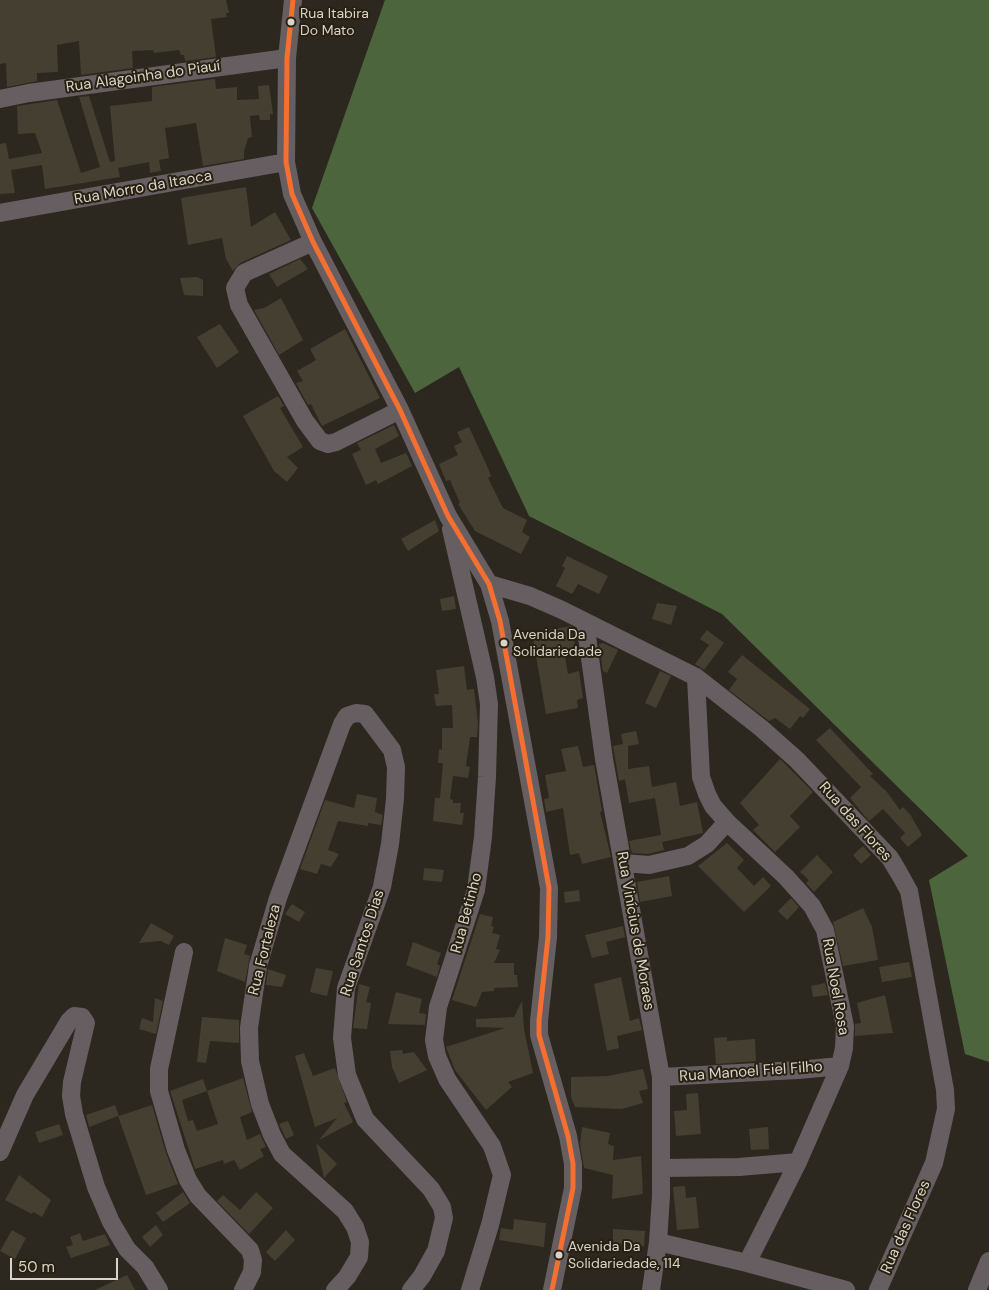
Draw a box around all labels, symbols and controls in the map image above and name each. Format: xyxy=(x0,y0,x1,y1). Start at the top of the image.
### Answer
place label: Rua Itabira Do Mato xyxy=(300,6,369,38)
marker: Rua Itabira Do Mato xyxy=(286,17,296,27)
street label: Rua Alagoinha do Piauí xyxy=(65,57,221,97)
street label: Rua Morro da Itaoca xyxy=(73,167,213,209)
place label: Avenida Da Solidariedade xyxy=(513,627,602,660)
marker: Avenida Da Solidariedade xyxy=(499,638,509,648)
street label: Rua das Flores xyxy=(815,779,895,865)
street label: Rua Vinícius de Moraes xyxy=(612,850,658,1012)
street label: Rua Betinho xyxy=(448,871,486,955)
street label: Rua Santos Dias xyxy=(337,888,389,998)
street label: Rua Fortaleza xyxy=(245,903,285,997)
street label: Rua Noel Rosa xyxy=(818,937,852,1037)
street label: Rua Manoel Fiel Filho xyxy=(679,1058,823,1086)
street label: Rua das Flores xyxy=(877,1178,935,1276)
place label: Avenida Da Solidariedade, 114 xyxy=(568,1239,680,1272)
scale bar xyxy=(12,1248,120,1280)
marker: Avenida Da Solidariedade, 114 xyxy=(554,1250,564,1260)
text: 50 m xyxy=(18,1257,55,1277)

